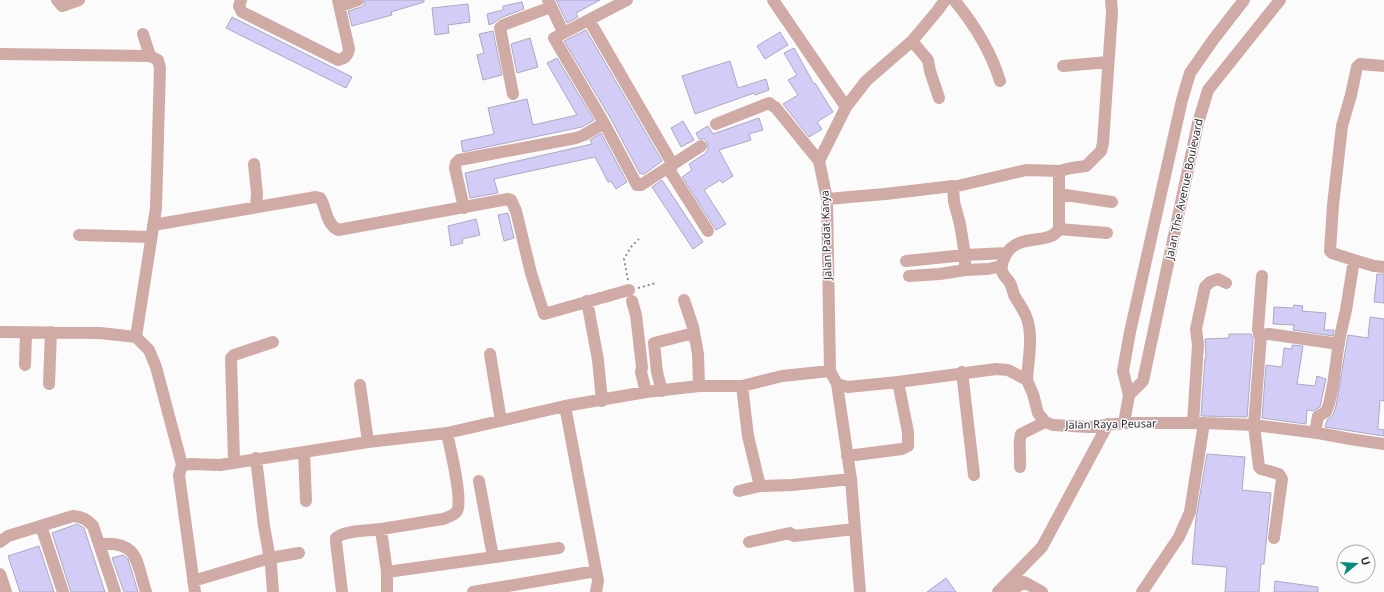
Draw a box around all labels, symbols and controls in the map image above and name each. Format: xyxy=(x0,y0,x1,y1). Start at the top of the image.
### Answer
street label: Jalan The Avenue Boulevard xyxy=(1161,117,1206,262)
street label: Jalan Padat Karya xyxy=(816,190,835,281)
street label: Jalan Raya Peusar xyxy=(1064,415,1157,432)
north arrow xyxy=(1336,544,1376,584)
text: U xyxy=(1358,554,1374,567)

